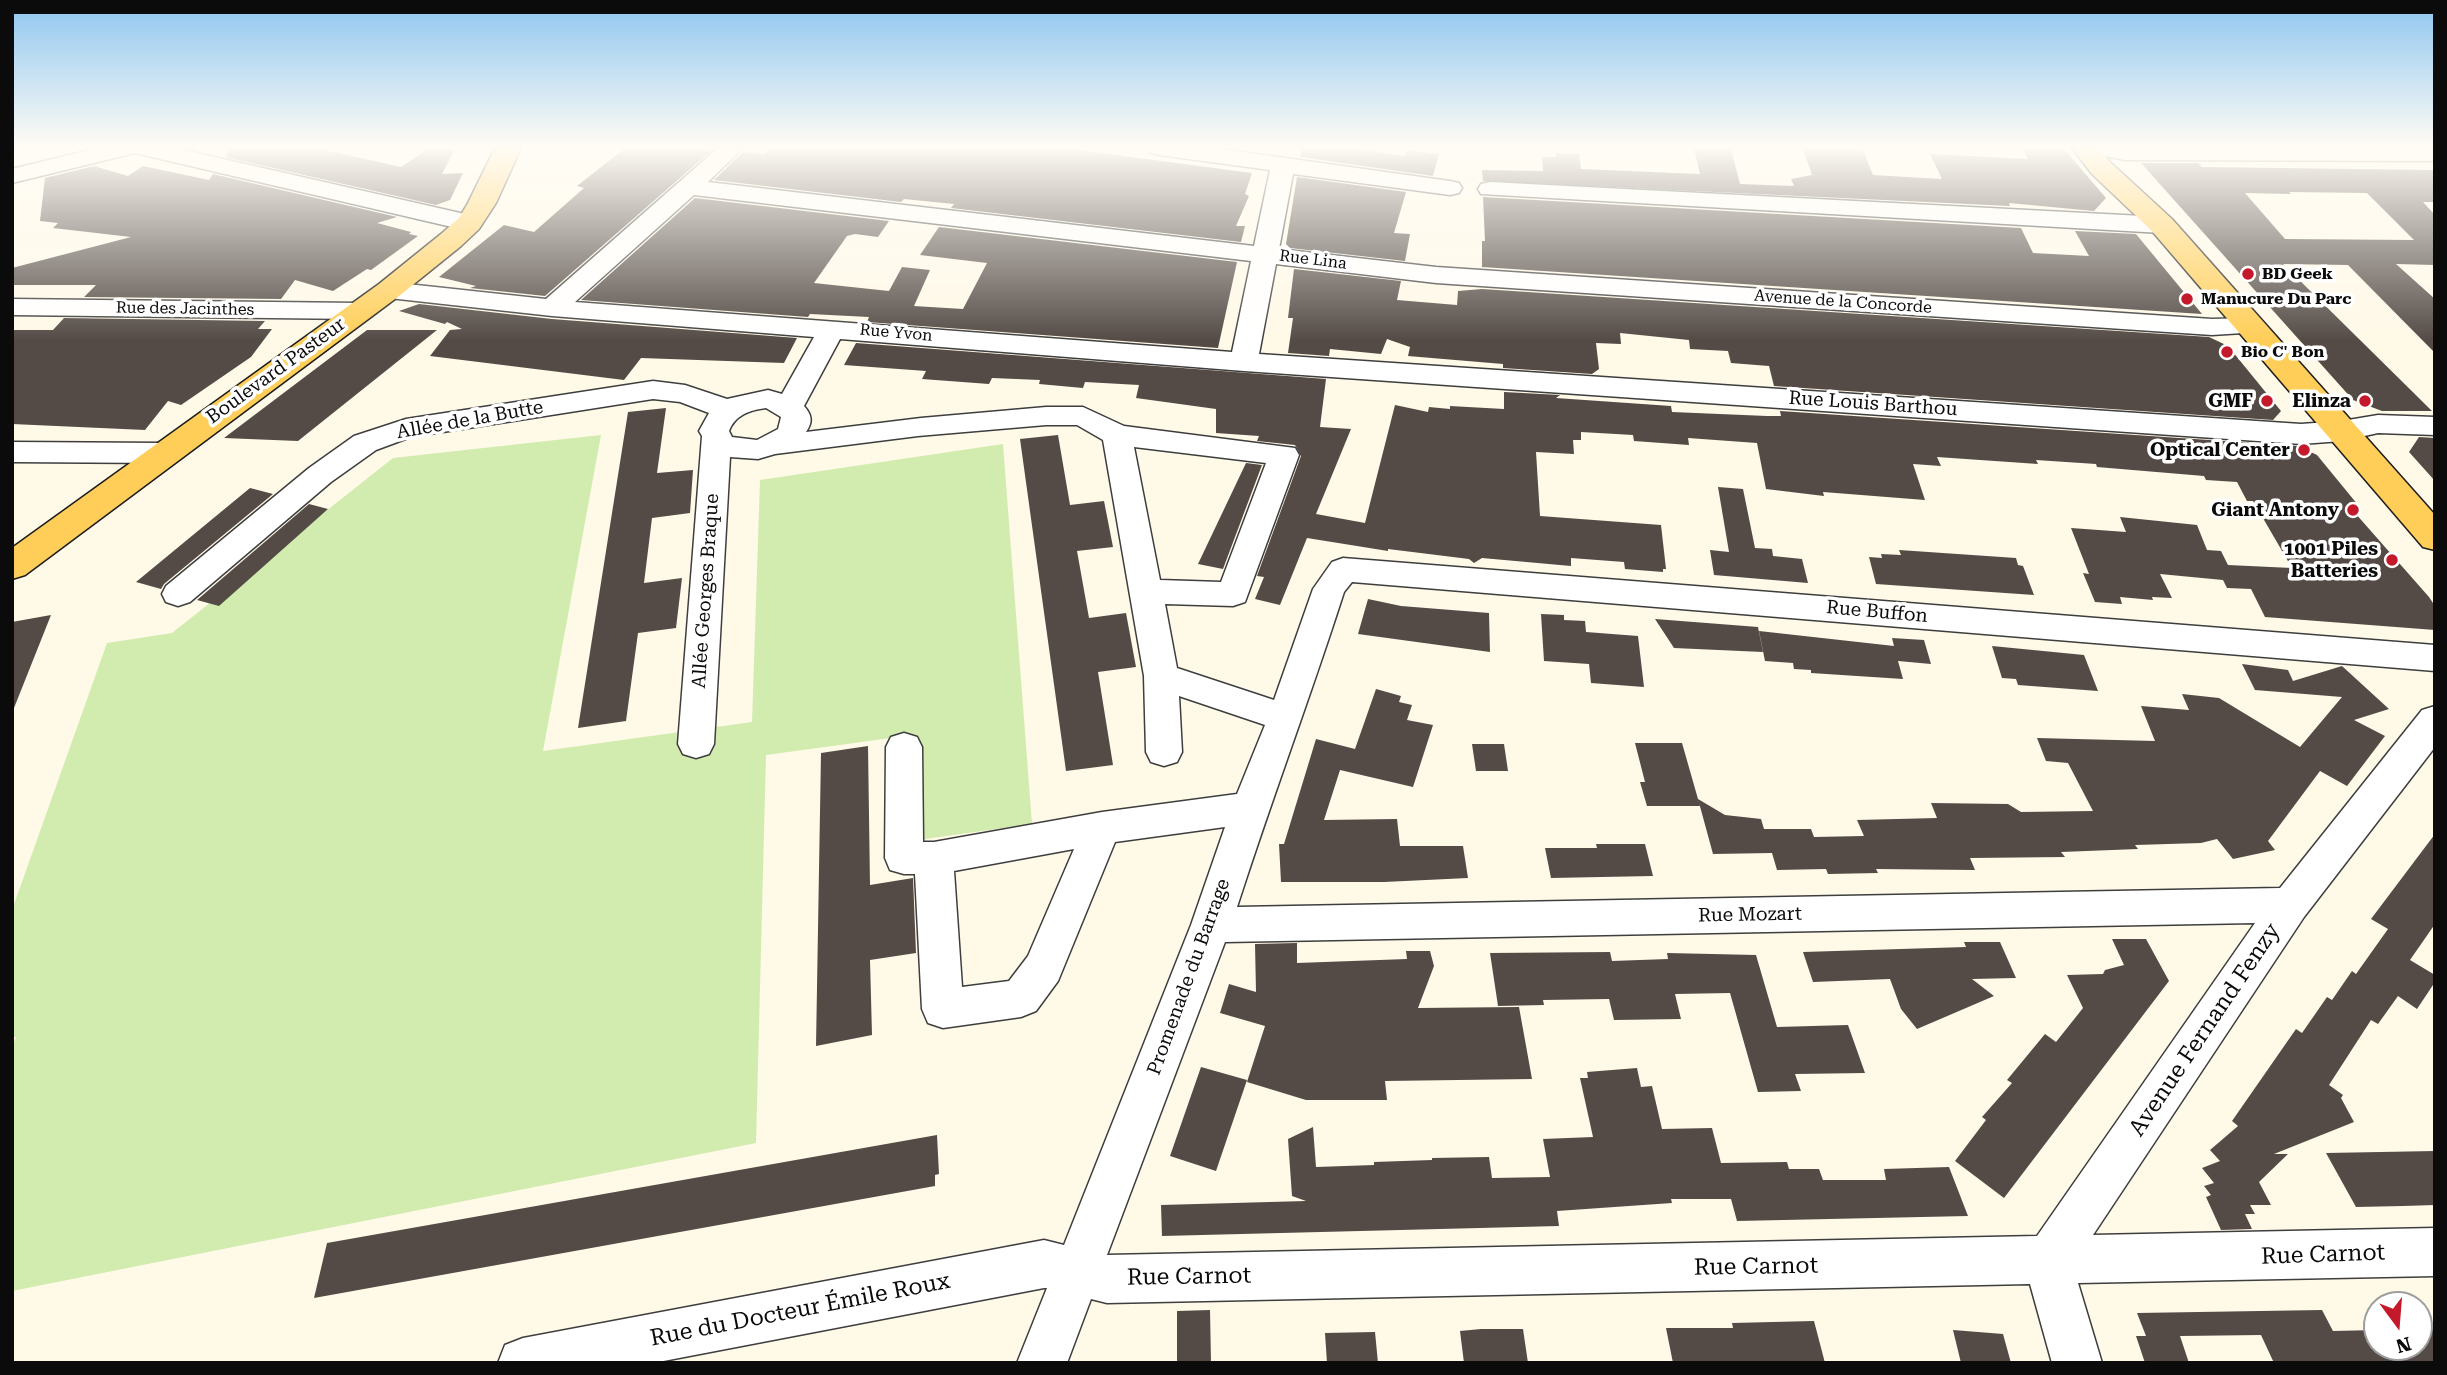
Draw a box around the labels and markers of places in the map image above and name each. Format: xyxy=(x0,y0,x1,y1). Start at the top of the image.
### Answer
place label: BD Geek xyxy=(2262,264,2333,284)
marker: BD Geek xyxy=(2240,266,2256,282)
place label: Manucure Du Parc xyxy=(2201,289,2351,309)
marker: Manucure Du Parc xyxy=(2179,291,2195,307)
place label: Bio C' Bon xyxy=(2241,342,2324,362)
marker: Bio C' Bon xyxy=(2219,344,2235,360)
place label: GMF xyxy=(2208,390,2253,412)
place label: Elinza xyxy=(2292,390,2351,412)
marker: GMF xyxy=(2259,393,2275,409)
marker: Elinza xyxy=(2357,393,2373,409)
place label: Optical Center xyxy=(2150,439,2290,461)
marker: Optical Center xyxy=(2296,442,2312,458)
place label: Giant Antony xyxy=(2211,499,2339,521)
marker: Giant Antony xyxy=(2345,502,2361,518)
place label: 1001 Piles Batteries xyxy=(2284,538,2378,582)
marker: 1001 Piles Batteries xyxy=(2384,552,2400,568)

